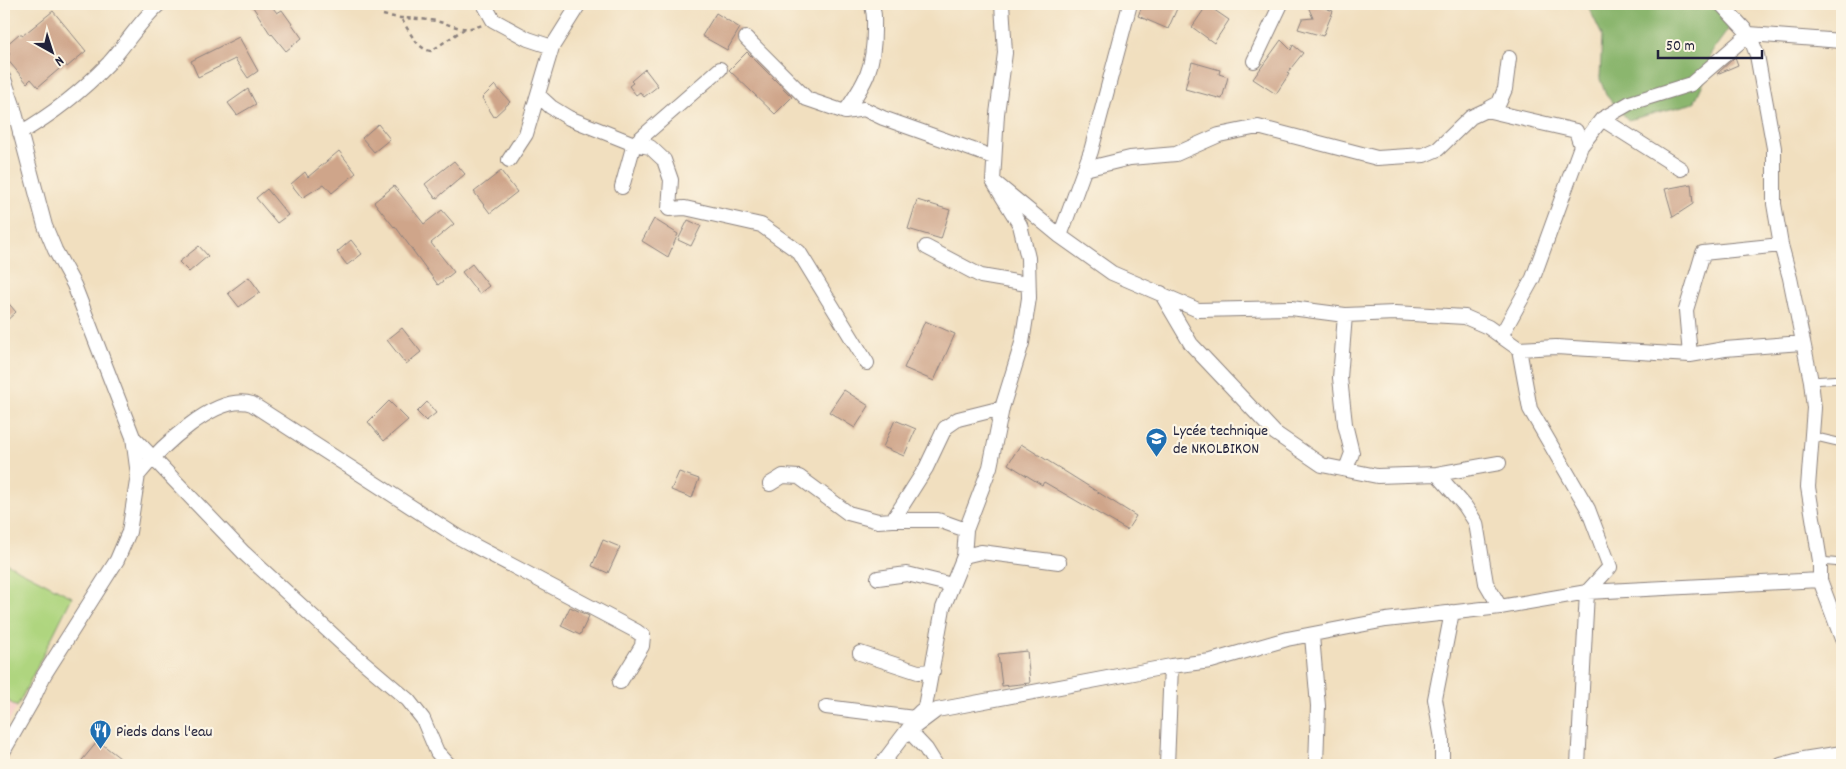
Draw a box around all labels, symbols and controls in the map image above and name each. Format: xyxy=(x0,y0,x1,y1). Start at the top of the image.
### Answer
north arrow xyxy=(28,28,78,78)
scale bar xyxy=(1658,28,1762,60)
text: 50 m xyxy=(1666,36,1695,58)
text: N xyxy=(50,51,68,71)
place label: Lycée technique de NKOLBIKON xyxy=(1173,420,1268,461)
school or university icon: Lycée technique de NKOLBIKON xyxy=(1145,426,1169,457)
restaurant icon: Pieds dans l'eau xyxy=(88,718,112,749)
place label: Pieds dans l'eau xyxy=(116,721,212,744)

